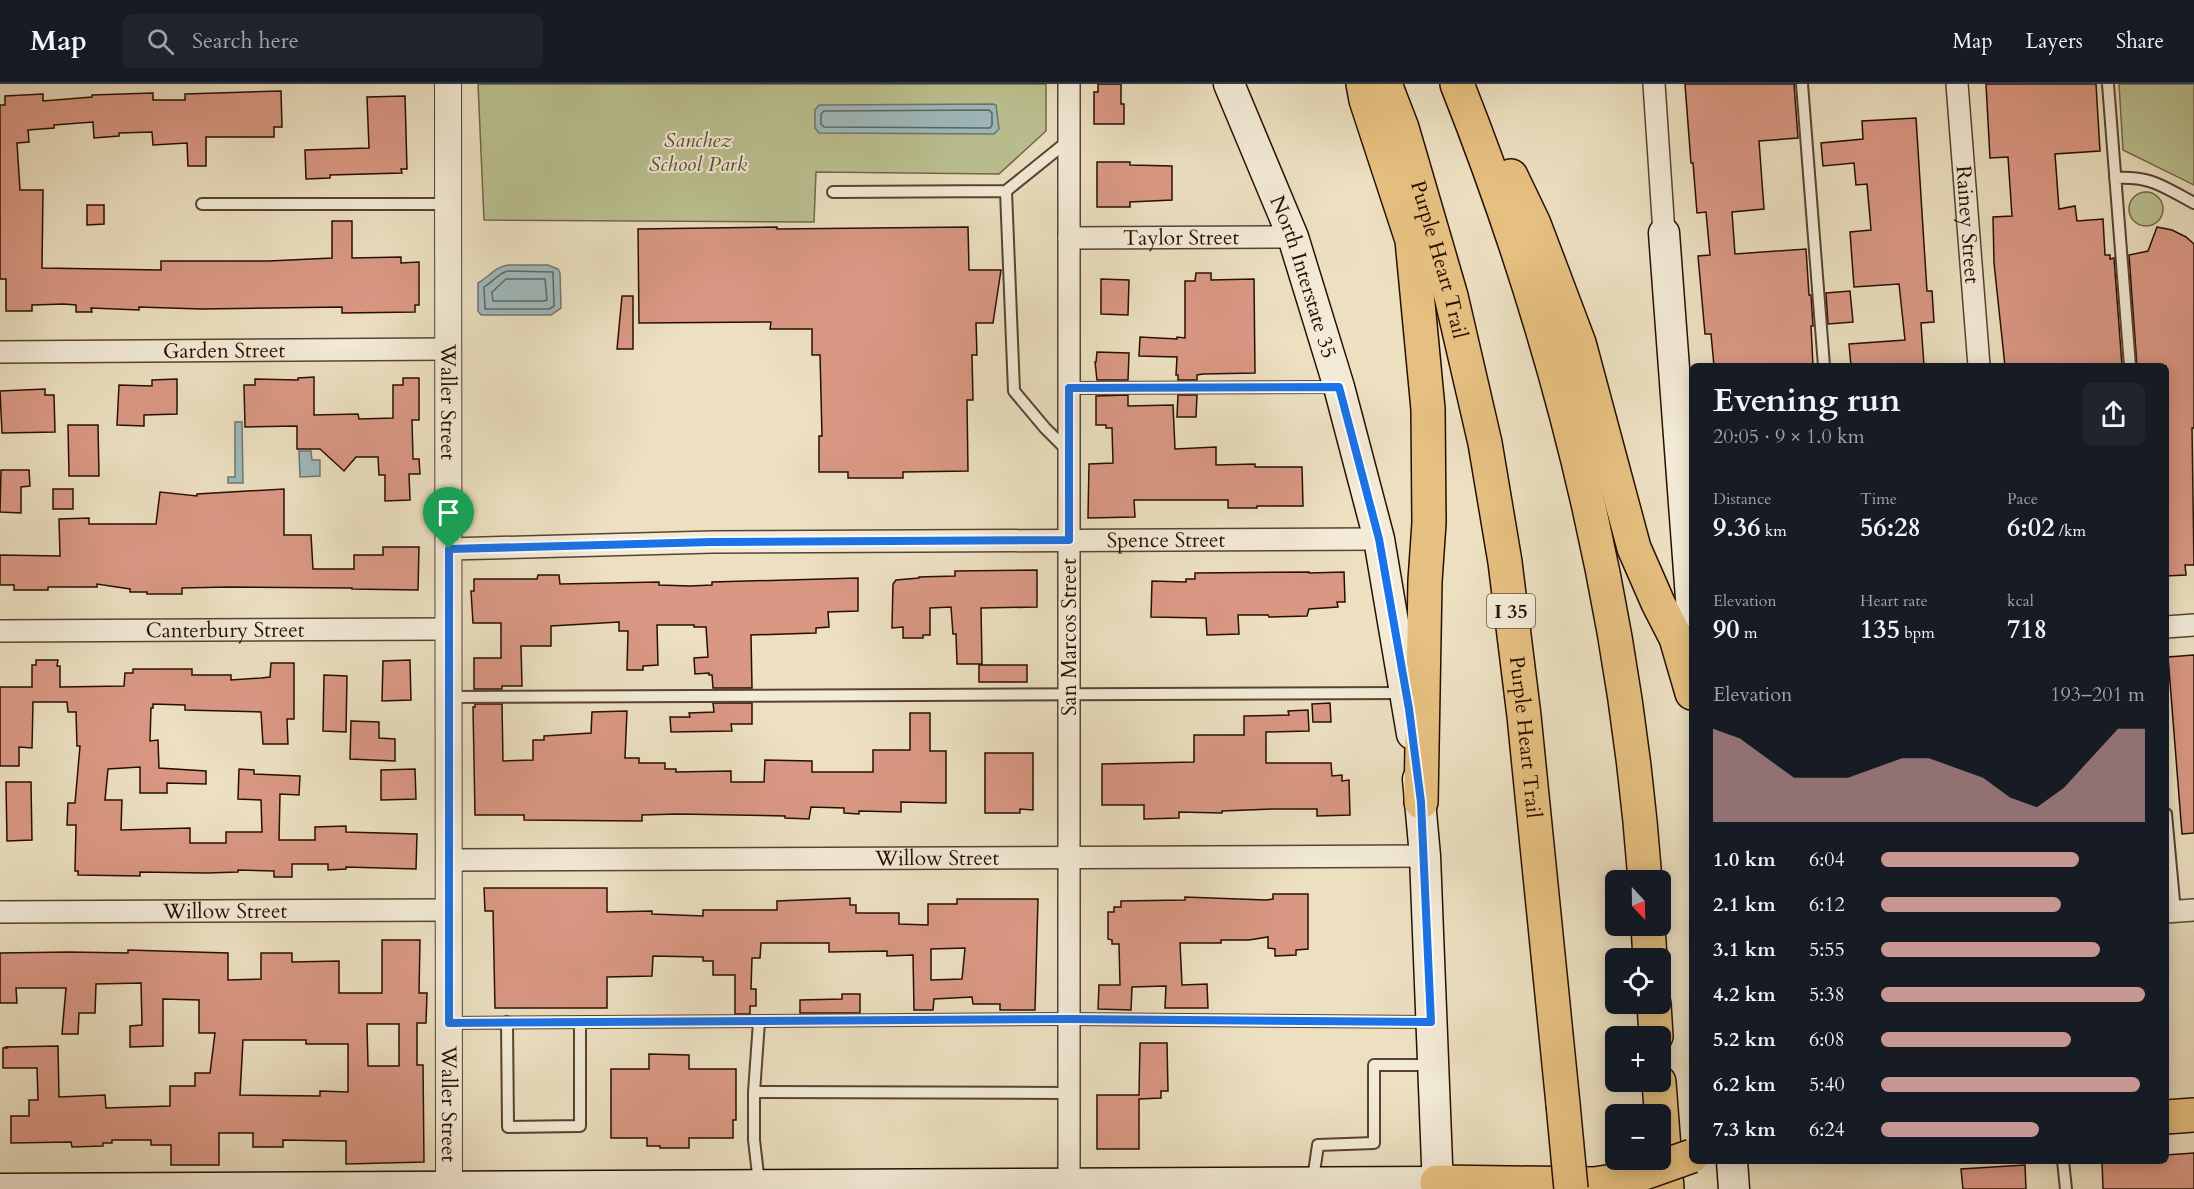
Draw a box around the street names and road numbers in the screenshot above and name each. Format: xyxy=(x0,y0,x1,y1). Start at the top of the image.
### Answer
street label: Rainey Street xyxy=(1948,164,1987,285)
street label: Purple Heart Trail xyxy=(1403,177,1474,342)
street label: North Interstate 35 xyxy=(1262,191,1343,362)
street label: Taylor Street xyxy=(1123,223,1240,253)
street label: Garden Street xyxy=(163,336,286,366)
street label: Waller Street xyxy=(433,343,462,461)
street label: Spence Street xyxy=(1107,526,1226,555)
street label: San Marcos Street xyxy=(1055,558,1084,716)
road number: I 35 xyxy=(1487,594,1535,628)
street label: Canterbury Street xyxy=(146,616,305,645)
street label: Purple Heart Trail xyxy=(1502,654,1548,820)
street label: Willow Street xyxy=(874,844,1000,873)
street label: Willow Street xyxy=(162,897,288,926)
street label: Waller Street xyxy=(434,1045,463,1163)

